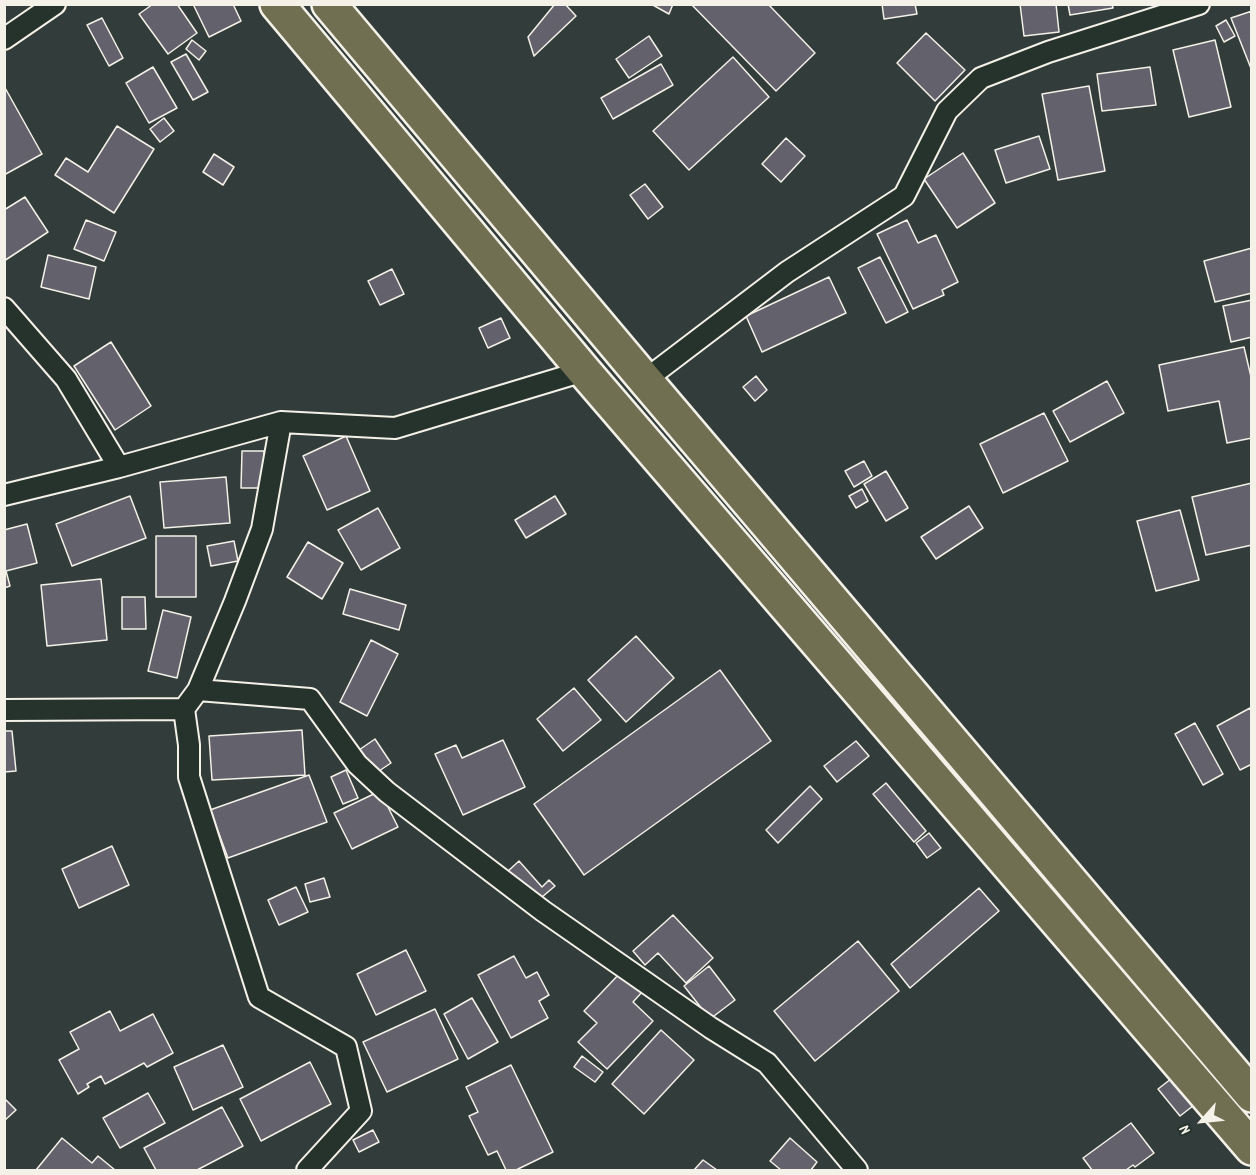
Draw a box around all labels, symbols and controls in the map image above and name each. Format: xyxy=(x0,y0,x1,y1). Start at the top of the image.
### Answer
north arrow xyxy=(1172,1091,1232,1151)
text: N xyxy=(1173,1121,1198,1138)

